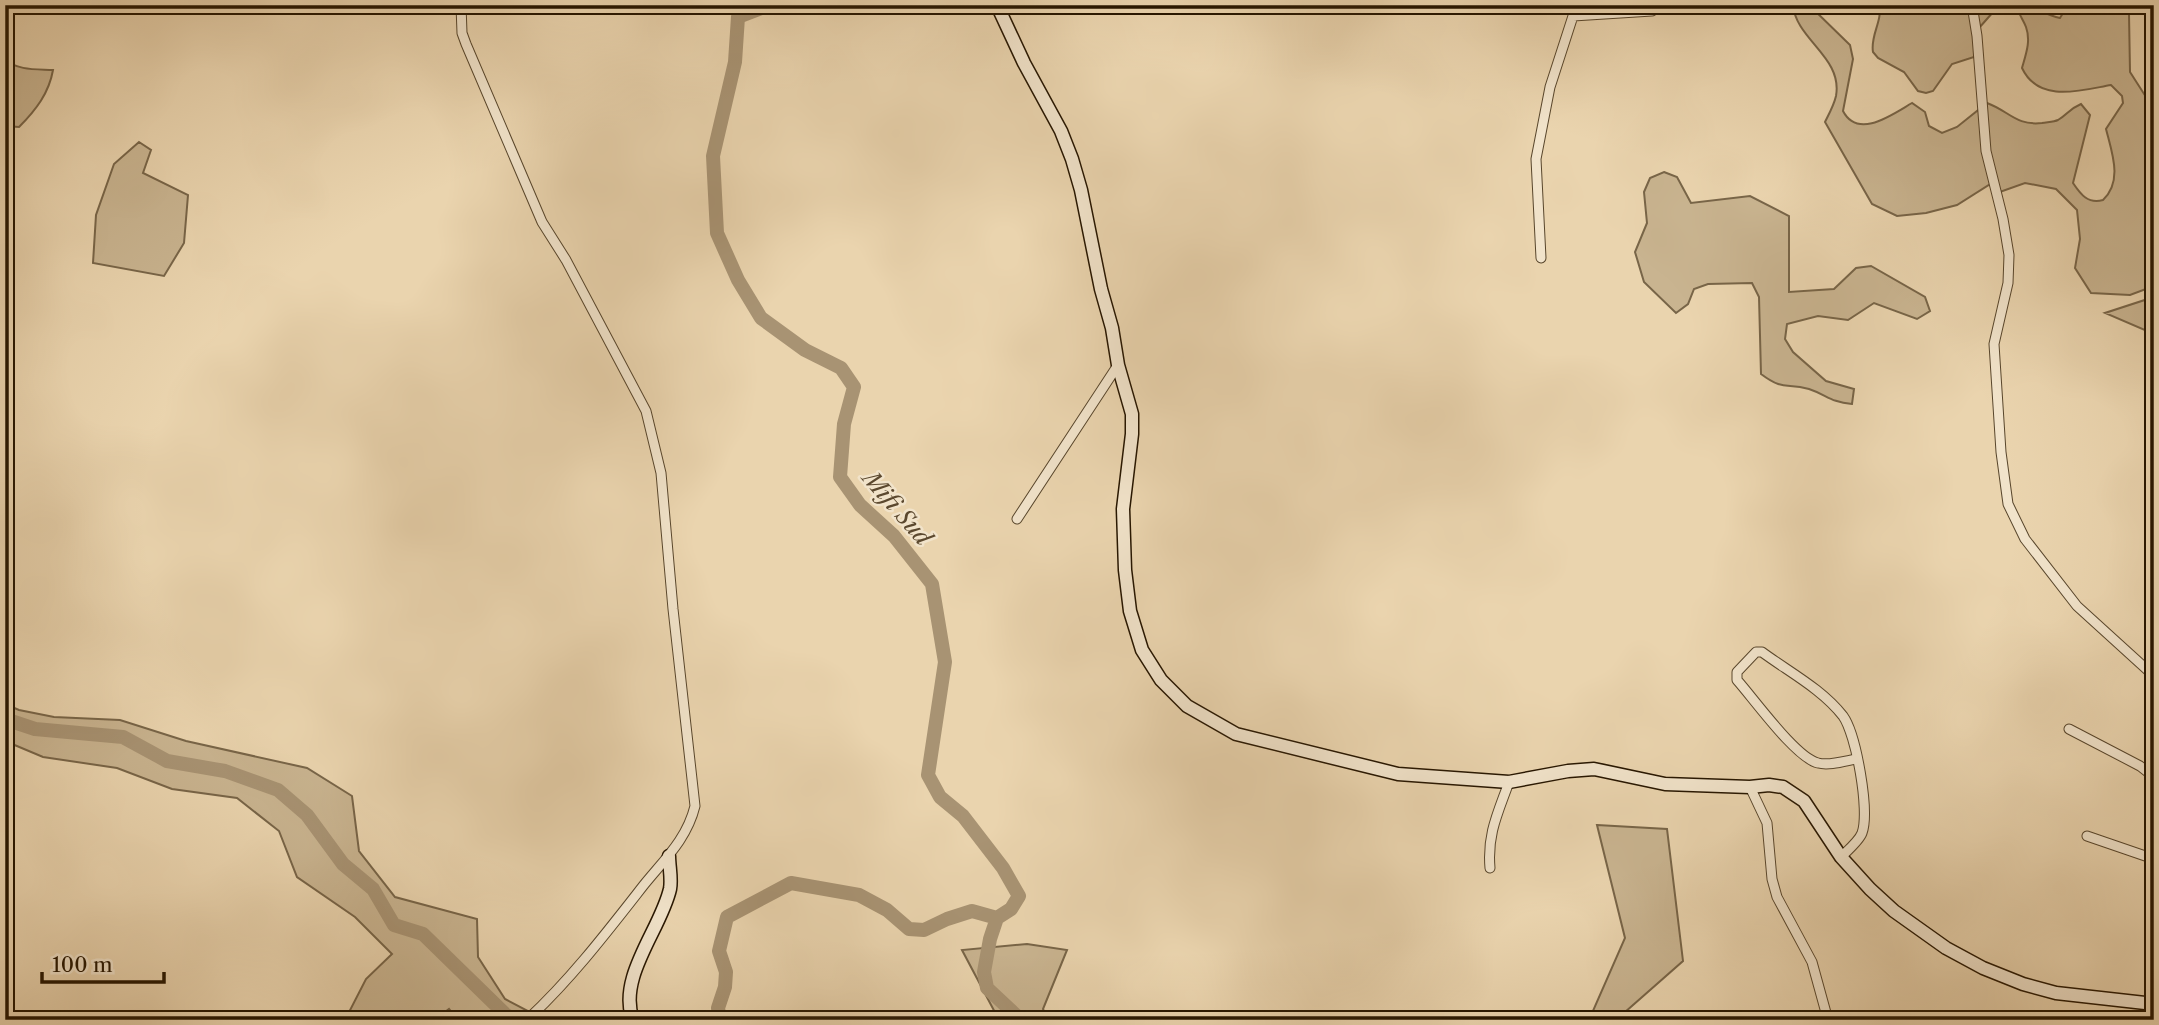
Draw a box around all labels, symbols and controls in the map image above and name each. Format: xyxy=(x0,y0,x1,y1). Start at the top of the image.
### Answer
water label: Mifi Sud xyxy=(855,463,939,553)
scale bar xyxy=(42,941,164,985)
text: 100 m xyxy=(52,952,113,977)

